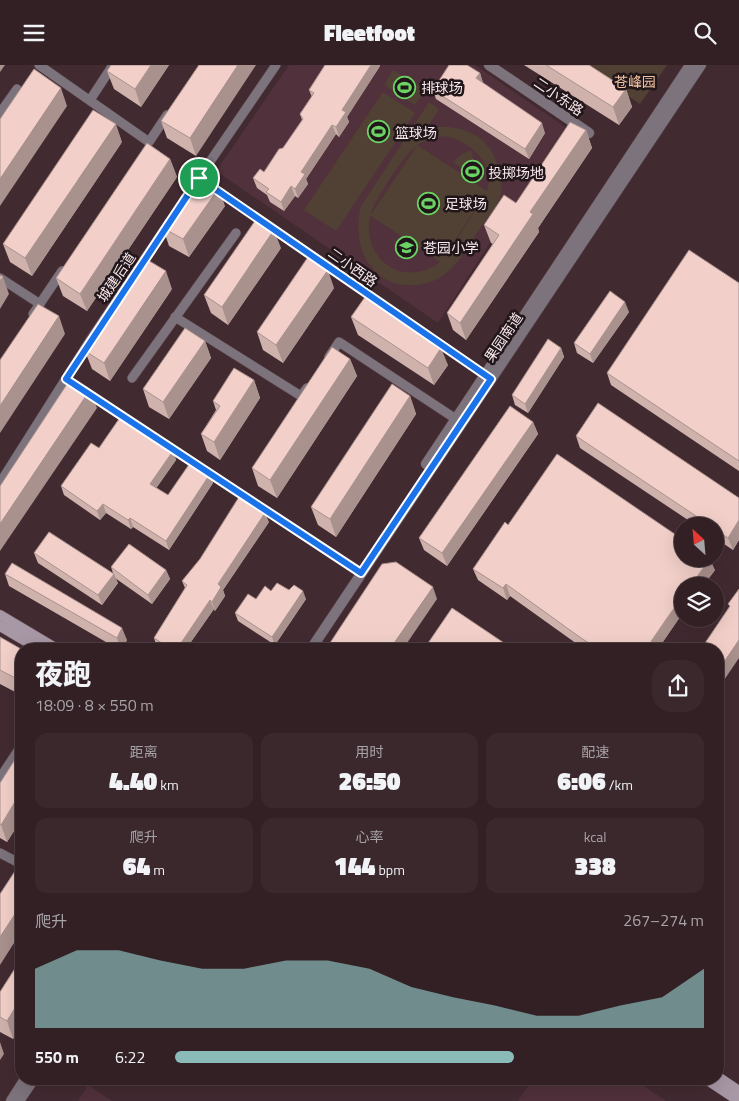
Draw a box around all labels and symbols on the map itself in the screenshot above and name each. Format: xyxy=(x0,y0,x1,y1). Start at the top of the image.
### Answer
park label: 苍峰园 xyxy=(614,71,656,92)
street label: 二小东路 xyxy=(530,72,588,120)
sports icon: 排球场 xyxy=(393,75,417,99)
place label: 排球场 xyxy=(421,77,463,98)
sports icon: 篮球场 xyxy=(367,120,391,144)
place label: 篮球场 xyxy=(395,122,437,143)
pin xyxy=(178,157,220,199)
sports icon: 投掷场地 xyxy=(460,160,484,184)
place label: 投掷场地 xyxy=(488,162,544,183)
sports icon: 足球场 xyxy=(417,191,441,215)
place label: 足球场 xyxy=(445,193,487,214)
school or university icon: 苍园小学 xyxy=(395,235,419,259)
place label: 苍园小学 xyxy=(423,237,479,258)
street label: 二小西路 xyxy=(324,242,382,292)
street label: 城建后道 xyxy=(92,248,140,306)
street label: 果园南道 xyxy=(479,308,527,366)
north arrow xyxy=(674,517,724,567)

